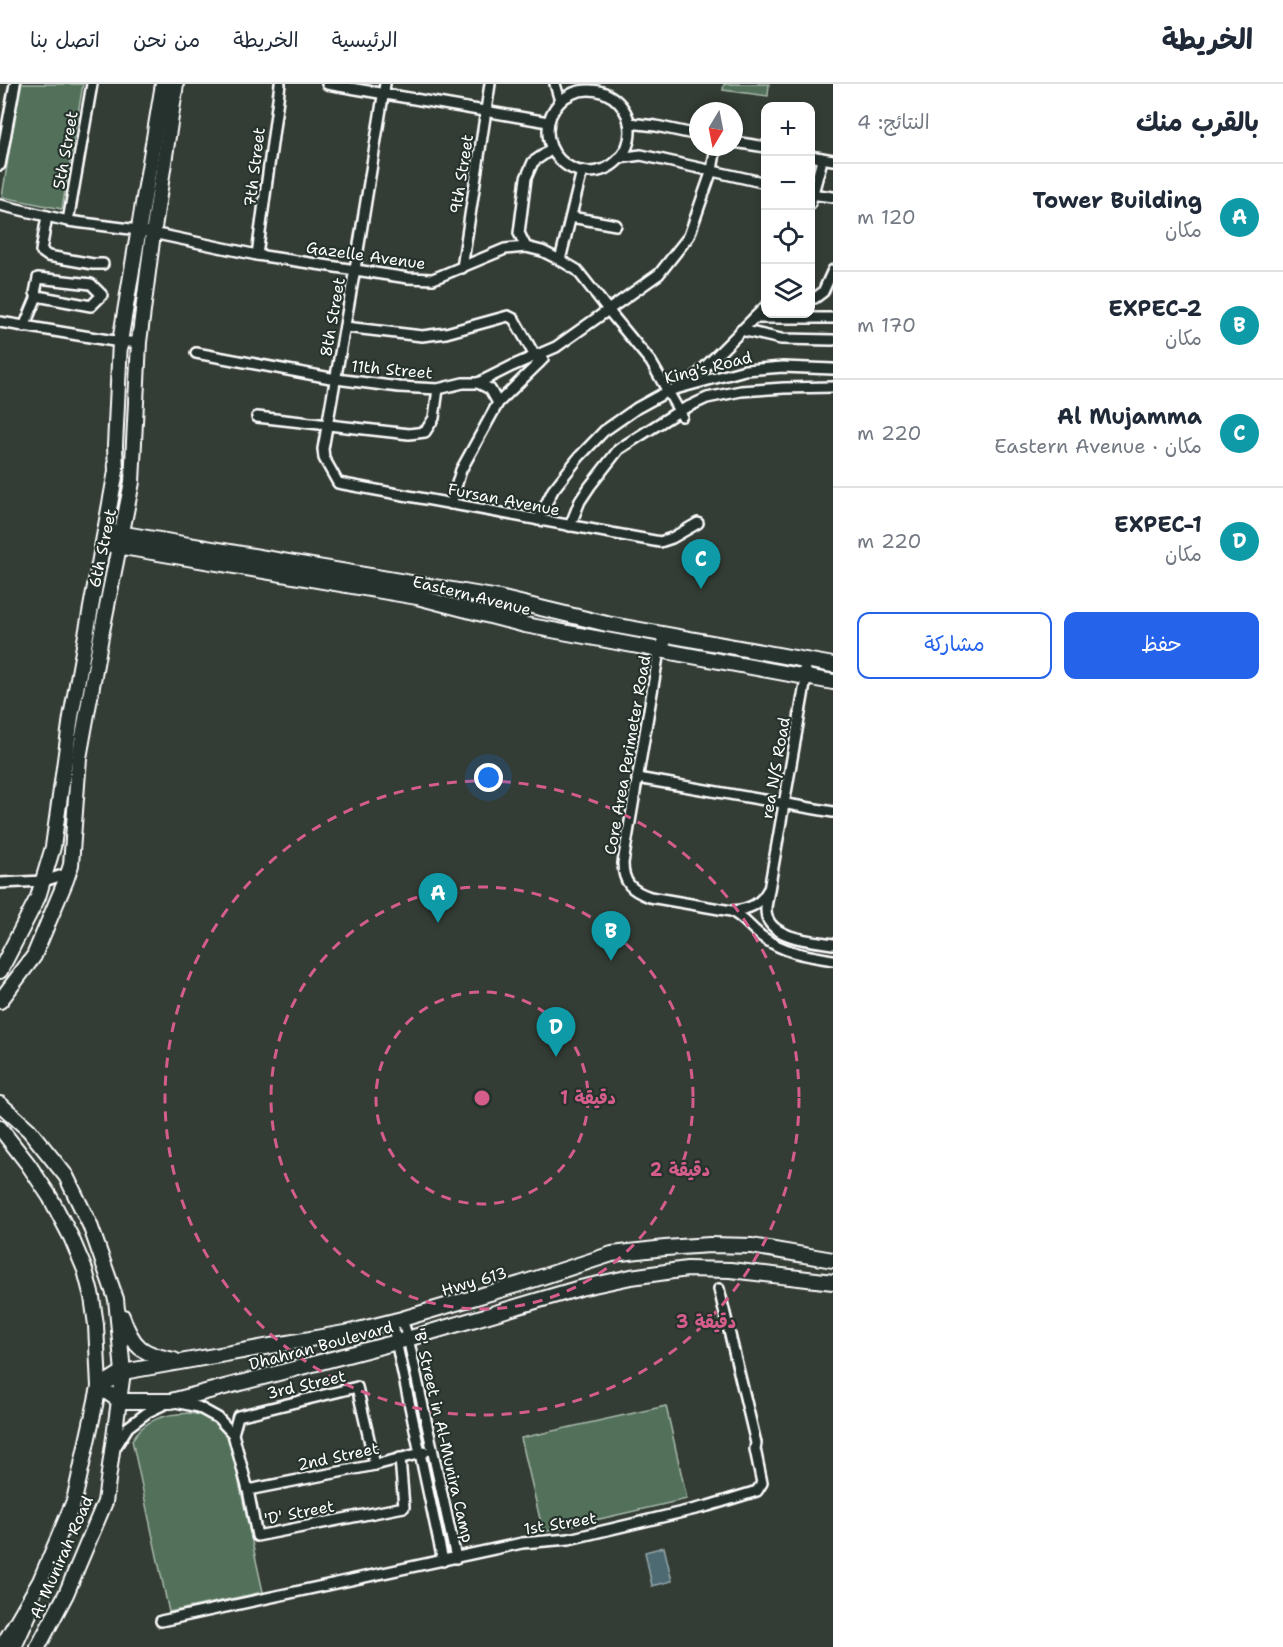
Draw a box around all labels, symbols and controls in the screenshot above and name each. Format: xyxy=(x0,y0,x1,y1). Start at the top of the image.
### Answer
text: الخريطة xyxy=(1162,20,1253,58)
text: اتصل بنا xyxy=(30,26,100,54)
text: من نحن xyxy=(133,26,200,54)
text: الخريطة xyxy=(233,26,299,54)
text: الرئيسية xyxy=(332,26,398,54)
north arrow xyxy=(689,102,743,156)
map controls xyxy=(761,102,815,318)
button: + xyxy=(761,102,815,156)
text: بالقرب منك xyxy=(1136,104,1259,139)
street label: 5th Street xyxy=(48,109,83,191)
text: النتائج: 4 xyxy=(857,109,930,135)
street label: 7th Street xyxy=(239,126,270,208)
street label: 9th Street xyxy=(445,133,478,215)
button: − xyxy=(761,156,815,210)
text: Tower Building xyxy=(1033,186,1202,215)
text: 120 m xyxy=(857,204,916,230)
text: A xyxy=(1232,204,1247,230)
button: locate xyxy=(761,210,815,264)
text: مكان xyxy=(1165,217,1202,243)
street label: Gazelle Avenue xyxy=(305,237,427,274)
button: layers xyxy=(761,264,815,318)
street label: 8th Street xyxy=(315,276,350,358)
text: EXPEC-2 xyxy=(1108,294,1202,323)
text: 170 m xyxy=(857,312,916,338)
text: B xyxy=(1233,312,1246,338)
text: مكان xyxy=(1165,325,1202,351)
street label: King's Road xyxy=(662,346,754,389)
street label: 11th Street xyxy=(350,355,434,384)
text: Al Mujamma xyxy=(1057,402,1202,431)
text: 220 m xyxy=(857,420,921,446)
text: C xyxy=(1233,420,1246,446)
text: مكان · Eastern Avenue xyxy=(994,433,1202,459)
street label: Fursan Avenue xyxy=(446,478,562,521)
street label: 6th Street xyxy=(84,507,121,589)
text: EXPEC-1 xyxy=(1114,510,1202,539)
text: 220 m xyxy=(857,528,921,554)
text: D xyxy=(1232,528,1247,554)
pin: C xyxy=(682,540,720,589)
text: مكان xyxy=(1165,541,1202,567)
street label: Eastern Avenue xyxy=(411,571,533,620)
button: مشاركة xyxy=(857,612,1052,679)
button: حفظ xyxy=(1064,612,1259,679)
street label: Core Area Perimeter Road xyxy=(600,654,655,856)
street label: rea N/S Road xyxy=(756,715,795,821)
your location xyxy=(474,763,503,792)
pin: A xyxy=(418,874,458,923)
pin: B xyxy=(592,912,630,961)
pin: D xyxy=(536,1008,576,1057)
text: 1 دقيقة xyxy=(560,1086,616,1110)
centre of rings xyxy=(472,1088,492,1108)
text: 2 دقيقة xyxy=(650,1158,710,1182)
street label: Hwy 613 xyxy=(439,1262,509,1301)
text: 3 دقيقة xyxy=(676,1310,736,1334)
street label: Dhahran Boulevard xyxy=(247,1316,396,1375)
street label: 'B' Street in Al-Munira Camp xyxy=(409,1326,478,1545)
street label: 3rd Street xyxy=(265,1365,348,1404)
street label: 2nd Street xyxy=(295,1438,381,1475)
street label: Al Munirah Road xyxy=(25,1493,98,1622)
street label: 'D' Street xyxy=(262,1495,336,1530)
street label: 1st Street xyxy=(522,1507,598,1540)

